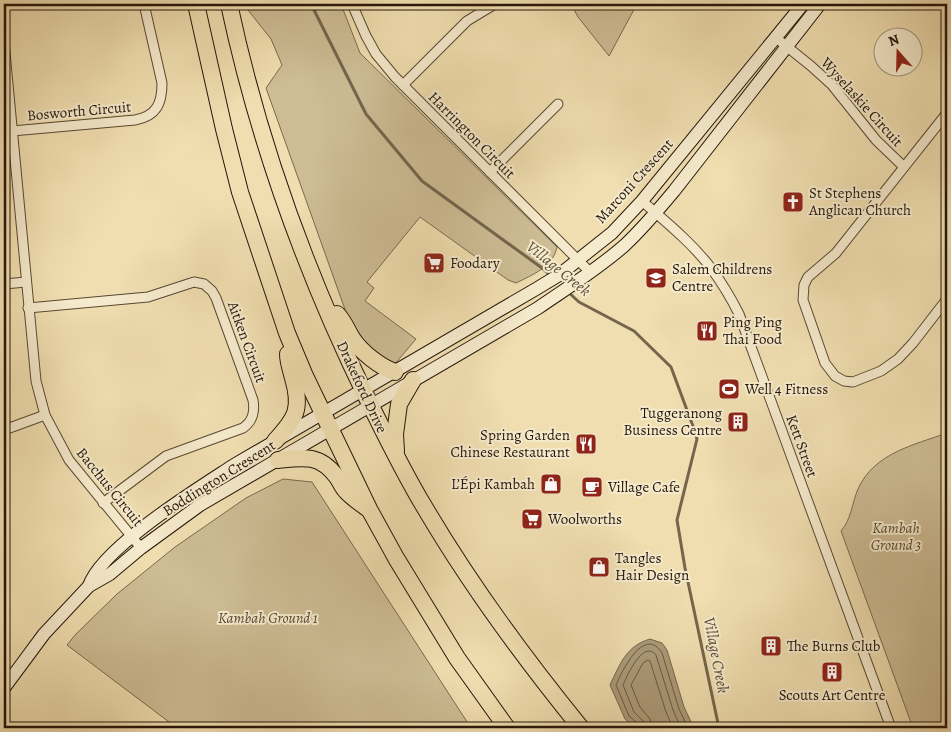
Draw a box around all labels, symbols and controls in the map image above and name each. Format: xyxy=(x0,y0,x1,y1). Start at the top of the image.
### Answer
north arrow xyxy=(874,28,924,78)
text: N xyxy=(886,30,902,51)
street label: Wyselaskie Circuit xyxy=(816,52,907,151)
street label: Harrington Circuit xyxy=(424,87,520,183)
street label: Bosworth Circuit xyxy=(26,96,132,126)
street label: Marconi Crescent xyxy=(591,134,677,228)
place label: St Stephens Anglican Church xyxy=(808,183,911,220)
church icon: St Stephens Anglican Church xyxy=(781,190,805,214)
water label: Village Creek xyxy=(521,236,595,302)
supermarket icon: Foodary xyxy=(422,251,446,275)
place label: Foodary xyxy=(450,253,500,273)
place label: Salem Childrens Centre xyxy=(672,259,772,296)
school or university icon: Salem Childrens Centre xyxy=(644,266,668,290)
street label: Aitken Circuit xyxy=(223,298,271,386)
place label: Ping Ping Thai Food xyxy=(723,312,783,349)
restaurant icon: Ping Ping Thai Food xyxy=(695,319,719,343)
street label: Drakeford Drive xyxy=(332,338,392,437)
sports icon: Well 4 Fitness xyxy=(717,377,741,401)
place label: Well 4 Fitness xyxy=(744,379,828,399)
place label: Tuggeranong Business Centre xyxy=(623,403,722,440)
building icon: Tuggeranong Business Centre xyxy=(726,410,750,434)
street label: Kett Street xyxy=(781,412,823,480)
place label: Spring Garden Chinese Restaurant xyxy=(450,425,570,462)
restaurant icon: Spring Garden Chinese Restaurant xyxy=(574,432,598,456)
street label: Boddington Crescent xyxy=(159,435,279,521)
street label: Bacchus Circuit xyxy=(72,443,148,531)
shop icon: L’Épi Kambah xyxy=(539,472,563,496)
place label: L’Épi Kambah xyxy=(451,474,535,494)
cafe icon: Village Cafe xyxy=(580,475,604,499)
place label: Village Cafe xyxy=(607,477,680,497)
supermarket icon: Woolworths xyxy=(520,507,544,531)
place label: Woolworths xyxy=(547,509,622,529)
park label: Kambah Ground 3 xyxy=(871,518,921,555)
place label: Tangles Hair Design xyxy=(615,548,689,585)
shop icon: Tangles Hair Design xyxy=(587,555,611,579)
park label: Kambah Ground 1 xyxy=(218,608,318,628)
water label: Village Creek xyxy=(698,615,734,695)
building icon: The Burns Club xyxy=(759,634,783,658)
place label: The Burns Club xyxy=(787,636,881,656)
building icon: Scouts Art Centre xyxy=(820,660,844,684)
place label: Scouts Art Centre xyxy=(779,685,886,705)

